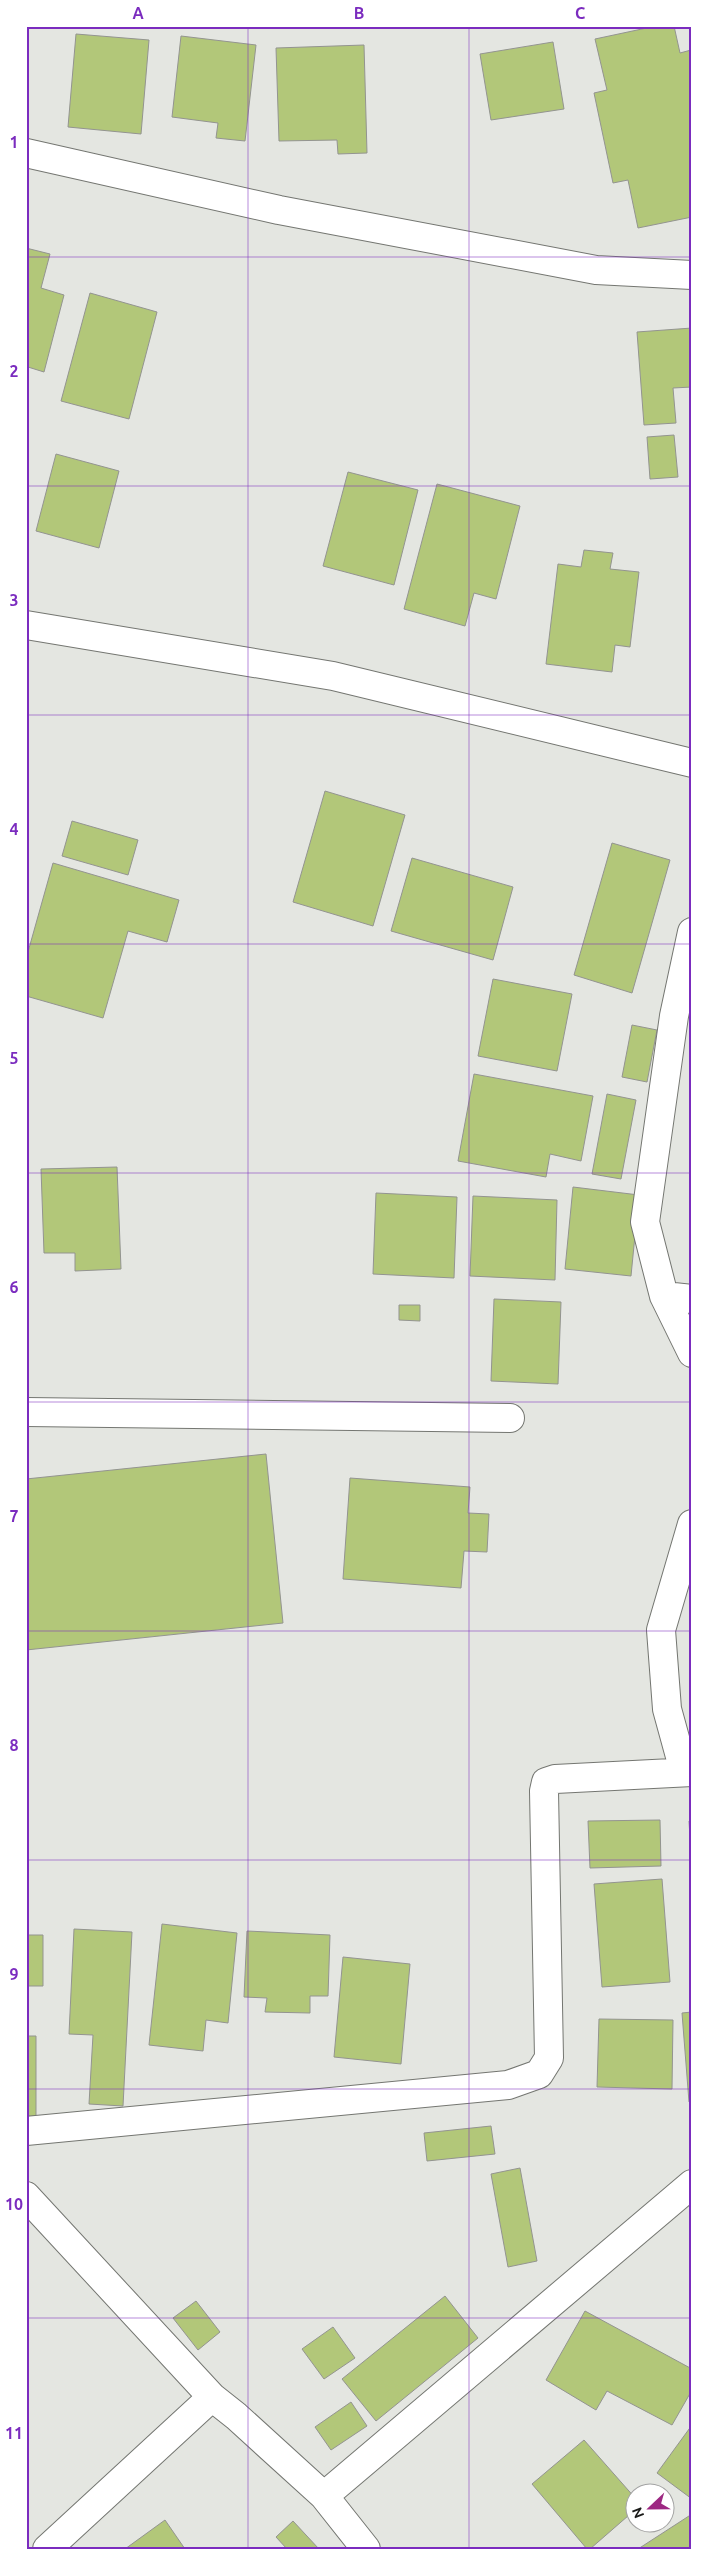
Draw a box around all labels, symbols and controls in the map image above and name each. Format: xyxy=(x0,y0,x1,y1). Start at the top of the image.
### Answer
text: A xyxy=(132,4,144,22)
text: B xyxy=(354,4,364,22)
text: C xyxy=(575,4,585,22)
text: 1 xyxy=(9,133,19,151)
text: 2 xyxy=(9,362,19,380)
text: 3 xyxy=(9,591,19,609)
text: 4 xyxy=(9,820,19,838)
text: 5 xyxy=(9,1049,19,1067)
text: 6 xyxy=(9,1278,19,1296)
text: 7 xyxy=(9,1507,19,1525)
text: 8 xyxy=(9,1736,19,1754)
text: 9 xyxy=(9,1965,19,1983)
text: 10 xyxy=(5,2195,23,2213)
text: 11 xyxy=(5,2424,23,2442)
north arrow xyxy=(626,2482,676,2532)
text: N xyxy=(629,2505,647,2521)

